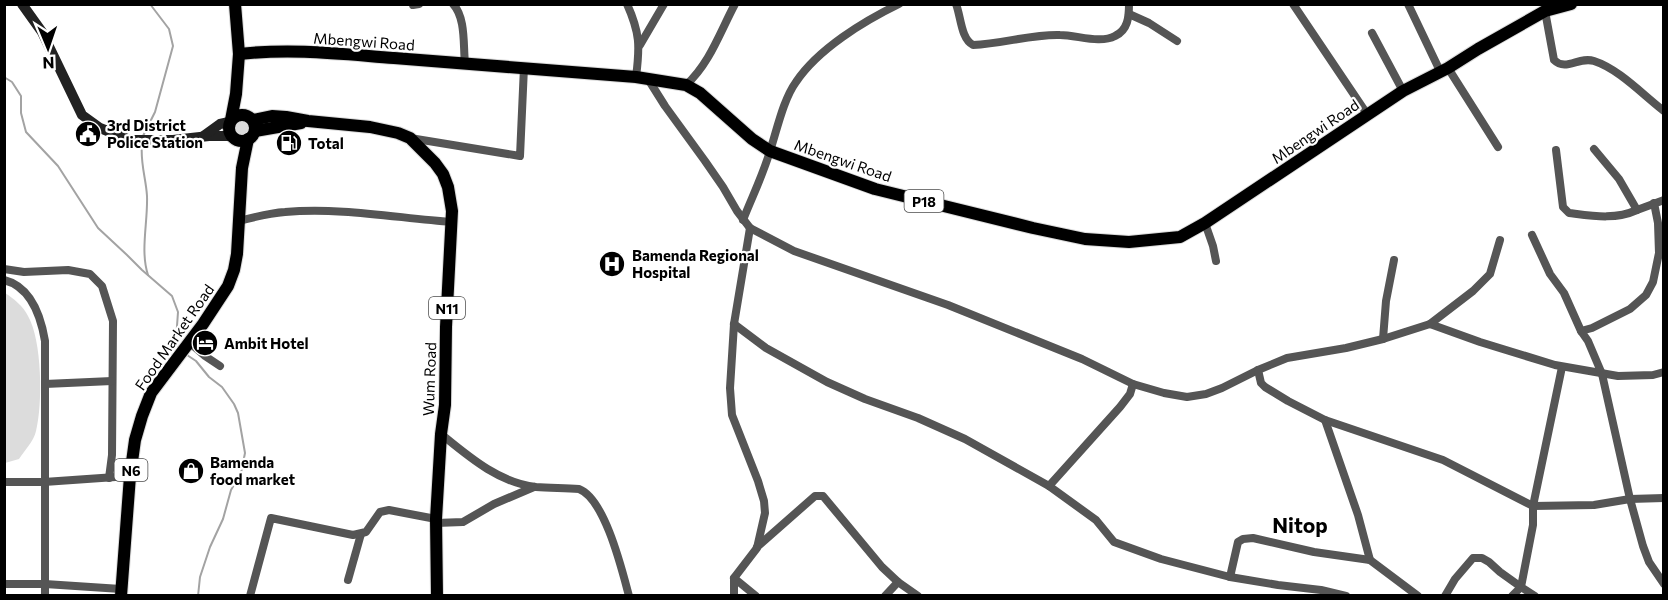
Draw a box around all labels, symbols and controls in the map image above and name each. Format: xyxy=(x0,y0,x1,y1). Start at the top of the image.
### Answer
north arrow xyxy=(18,18,78,78)
street label: Mbengwi Road xyxy=(313,28,415,54)
text: N xyxy=(42,54,55,73)
street label: Mbengwi Road xyxy=(1268,95,1362,167)
place label: 3rd District Police Station xyxy=(107,116,203,151)
public building icon: 3rd District Police Station xyxy=(73,119,103,149)
fuel station icon: Total xyxy=(274,128,304,158)
place label: Total xyxy=(308,134,344,152)
street label: Mbengwi Road xyxy=(792,135,894,185)
road number: P18 xyxy=(904,190,944,212)
place label: Bamenda Regional Hospital xyxy=(632,246,759,281)
hospital icon: Bamenda Regional Hospital xyxy=(597,249,627,279)
street label: Food Market Road xyxy=(131,280,217,394)
road number: N11 xyxy=(429,297,465,319)
hotel icon: Ambit Hotel xyxy=(190,328,220,358)
place label: Ambit Hotel xyxy=(224,334,309,352)
street label: Wum Road xyxy=(419,342,439,416)
place label: Bamenda food market xyxy=(210,453,295,488)
shop icon: Bamenda food market xyxy=(176,456,206,486)
road number: N6 xyxy=(114,459,148,481)
district label: Nitop xyxy=(1272,512,1328,537)

